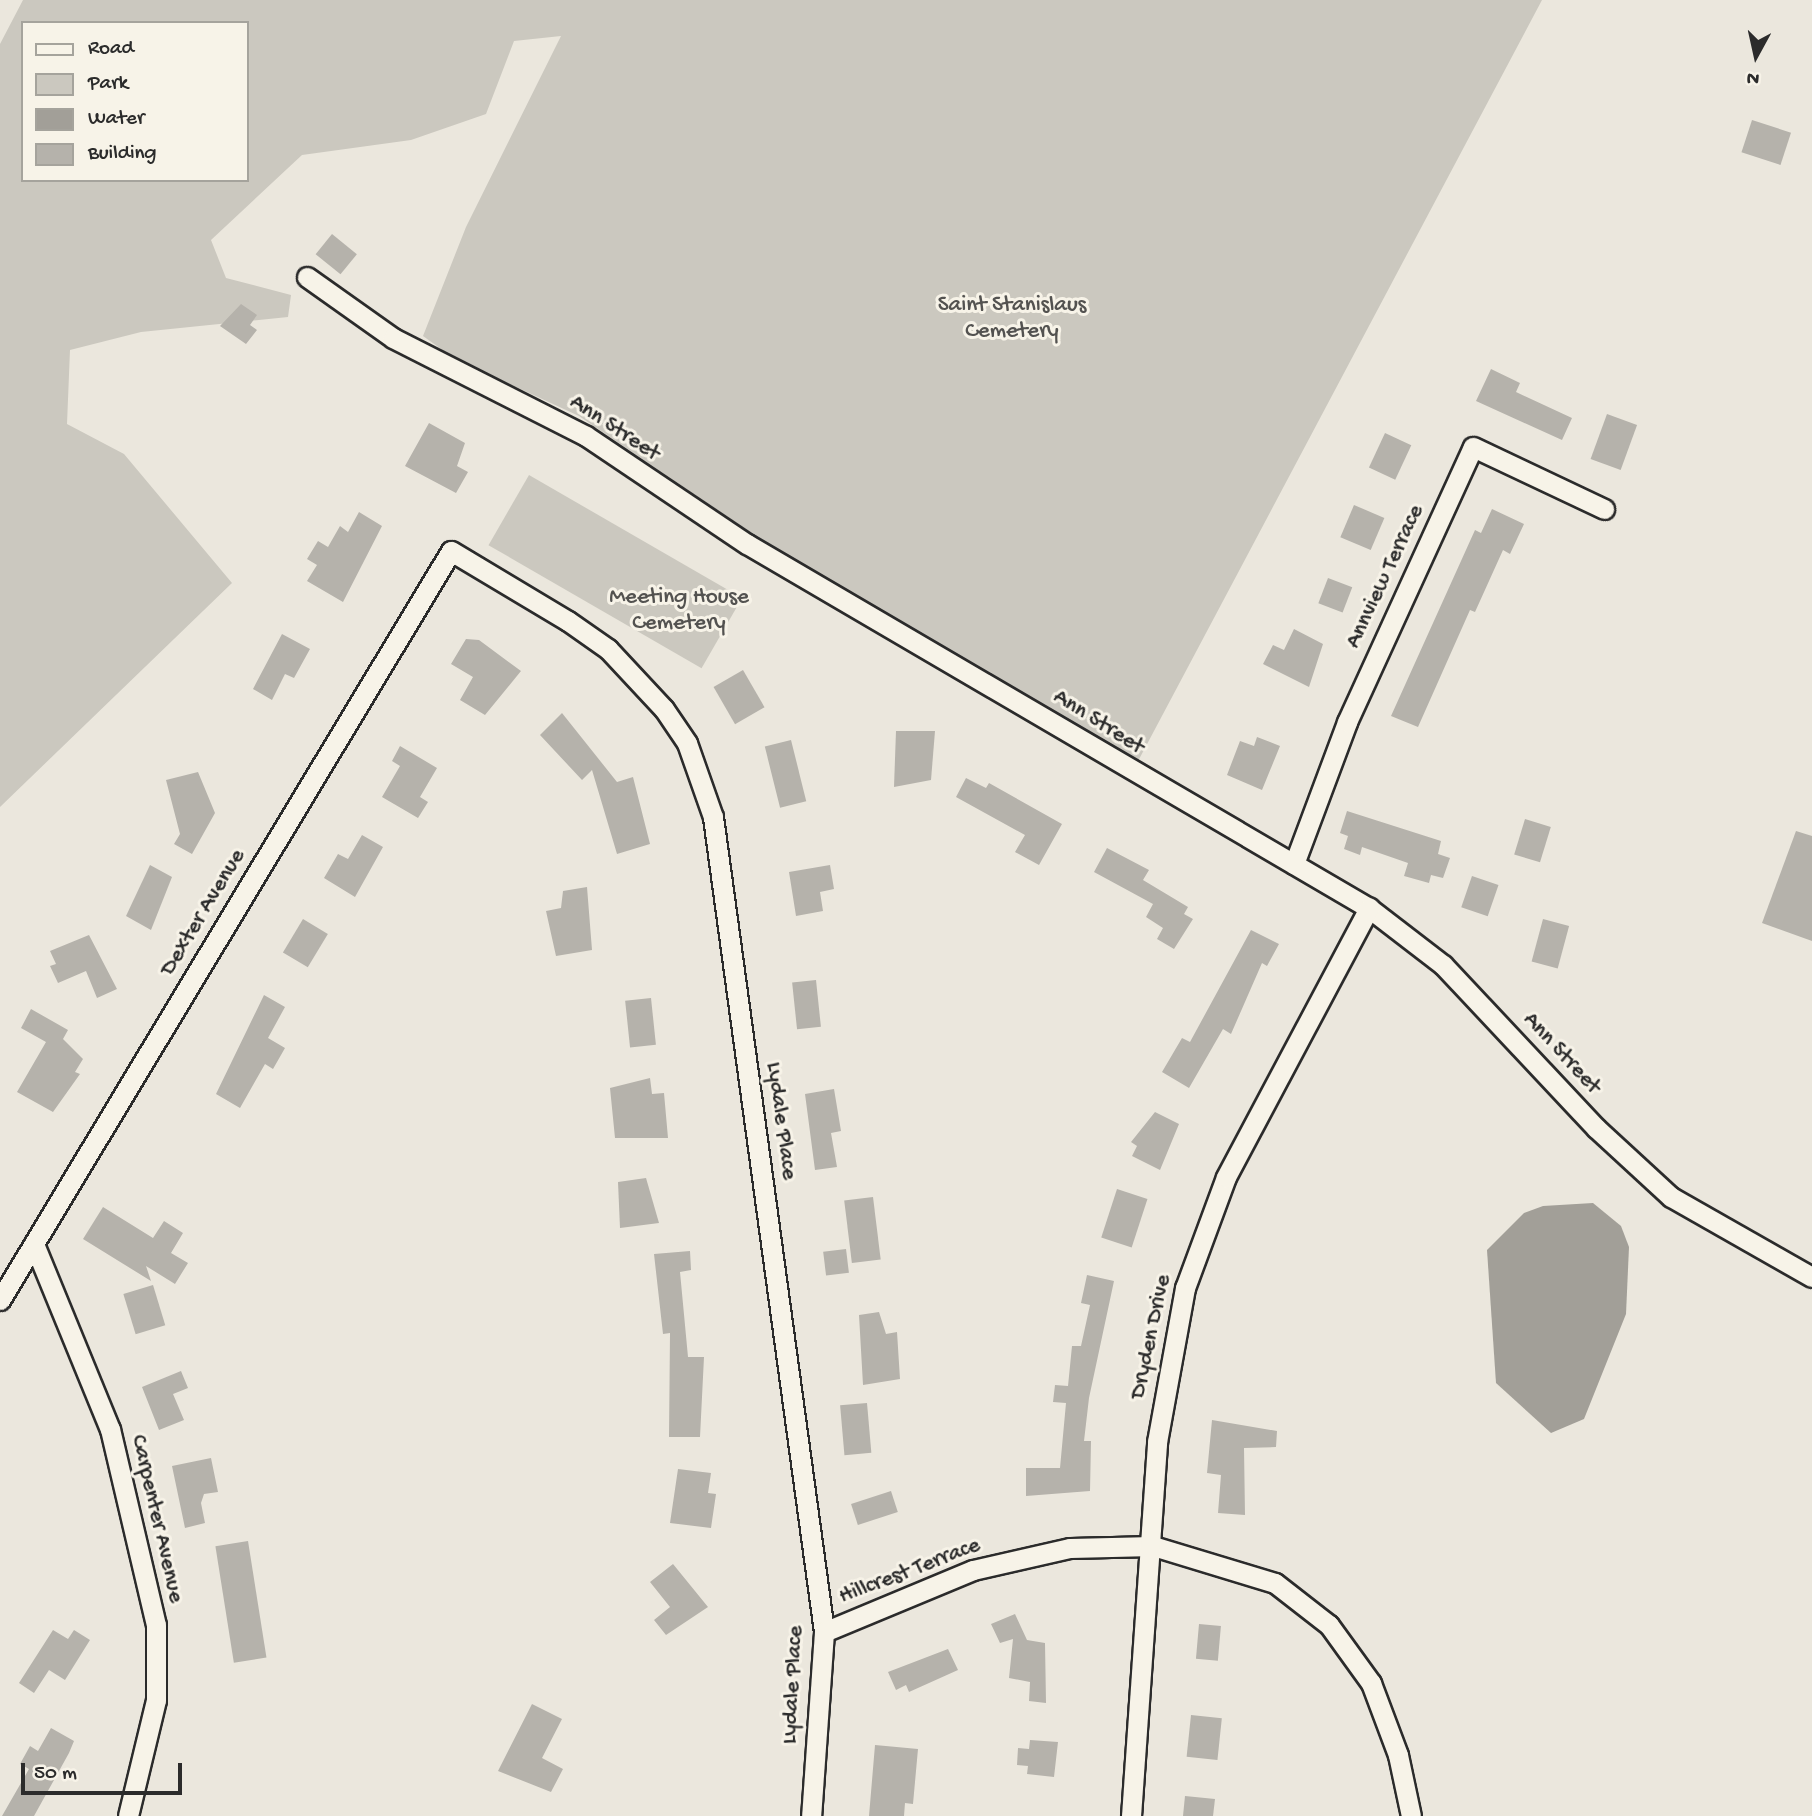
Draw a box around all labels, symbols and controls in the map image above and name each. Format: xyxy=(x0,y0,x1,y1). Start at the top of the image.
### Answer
legend xyxy=(21,21,248,182)
north arrow xyxy=(1721,21,1791,91)
text: Road xyxy=(88,37,134,62)
text: N xyxy=(1745,65,1761,90)
text: Park xyxy=(88,72,128,97)
text: Water xyxy=(88,107,144,132)
text: Building xyxy=(88,142,157,167)
park label: Saint Stanislaus Cemetery xyxy=(938,292,1086,346)
street label: Ann Street xyxy=(564,390,664,468)
street label: Annview Terrace xyxy=(1341,501,1431,653)
park label: Meeting House Cemetery xyxy=(609,584,749,638)
street label: Ann Street xyxy=(1047,684,1149,762)
street label: Dexter Avenue xyxy=(155,845,253,981)
street label: Ann Street xyxy=(1516,1007,1606,1101)
street label: Lydale Place xyxy=(758,1060,802,1182)
street label: Dryden Drive xyxy=(1125,1272,1179,1402)
street label: Carpenter Avenue xyxy=(123,1432,189,1606)
street label: Hillcrest Terrace xyxy=(836,1532,984,1612)
street label: Lydale Place xyxy=(777,1625,811,1745)
scale bar xyxy=(24,1750,186,1794)
text: 50 m xyxy=(34,1762,77,1787)

